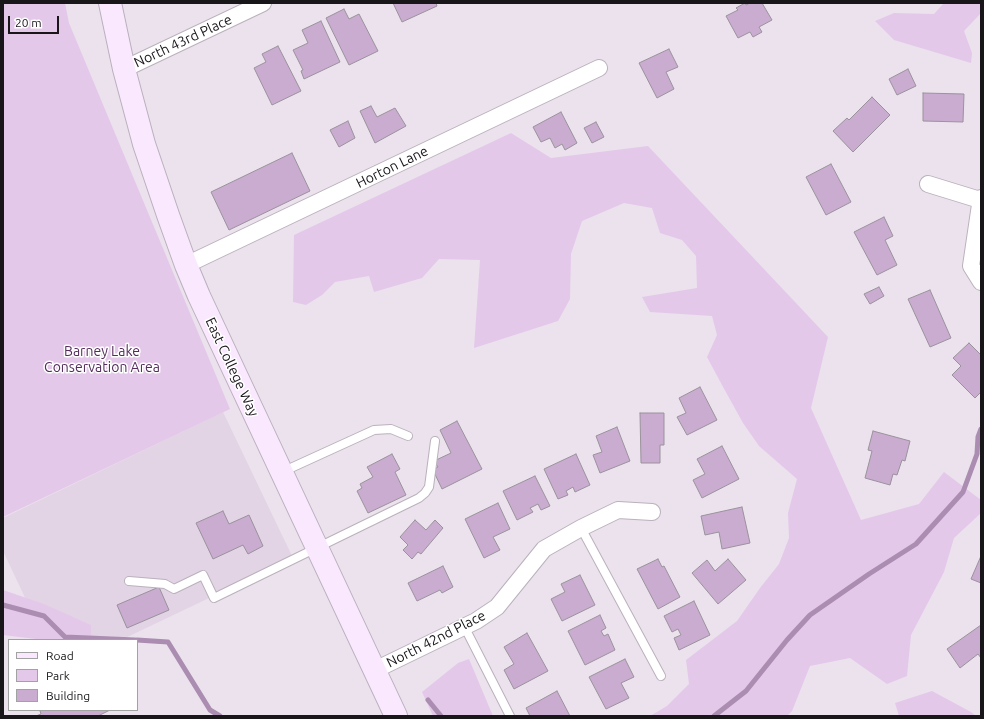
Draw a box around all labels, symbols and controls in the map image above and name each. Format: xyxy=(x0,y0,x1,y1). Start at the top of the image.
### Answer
scale bar xyxy=(10,8,61,34)
street label: North 43rd Place xyxy=(131,11,235,71)
text: 20 m xyxy=(15,16,42,29)
street label: Horton Lane xyxy=(353,142,431,192)
street label: East College Way xyxy=(202,315,262,419)
park label: Barney Lake Conservation Area xyxy=(44,343,160,376)
street label: North 42nd Place xyxy=(384,607,488,671)
legend xyxy=(8,639,138,711)
text: Road xyxy=(46,649,74,662)
text: Park xyxy=(46,669,70,682)
text: Building xyxy=(46,689,90,702)

